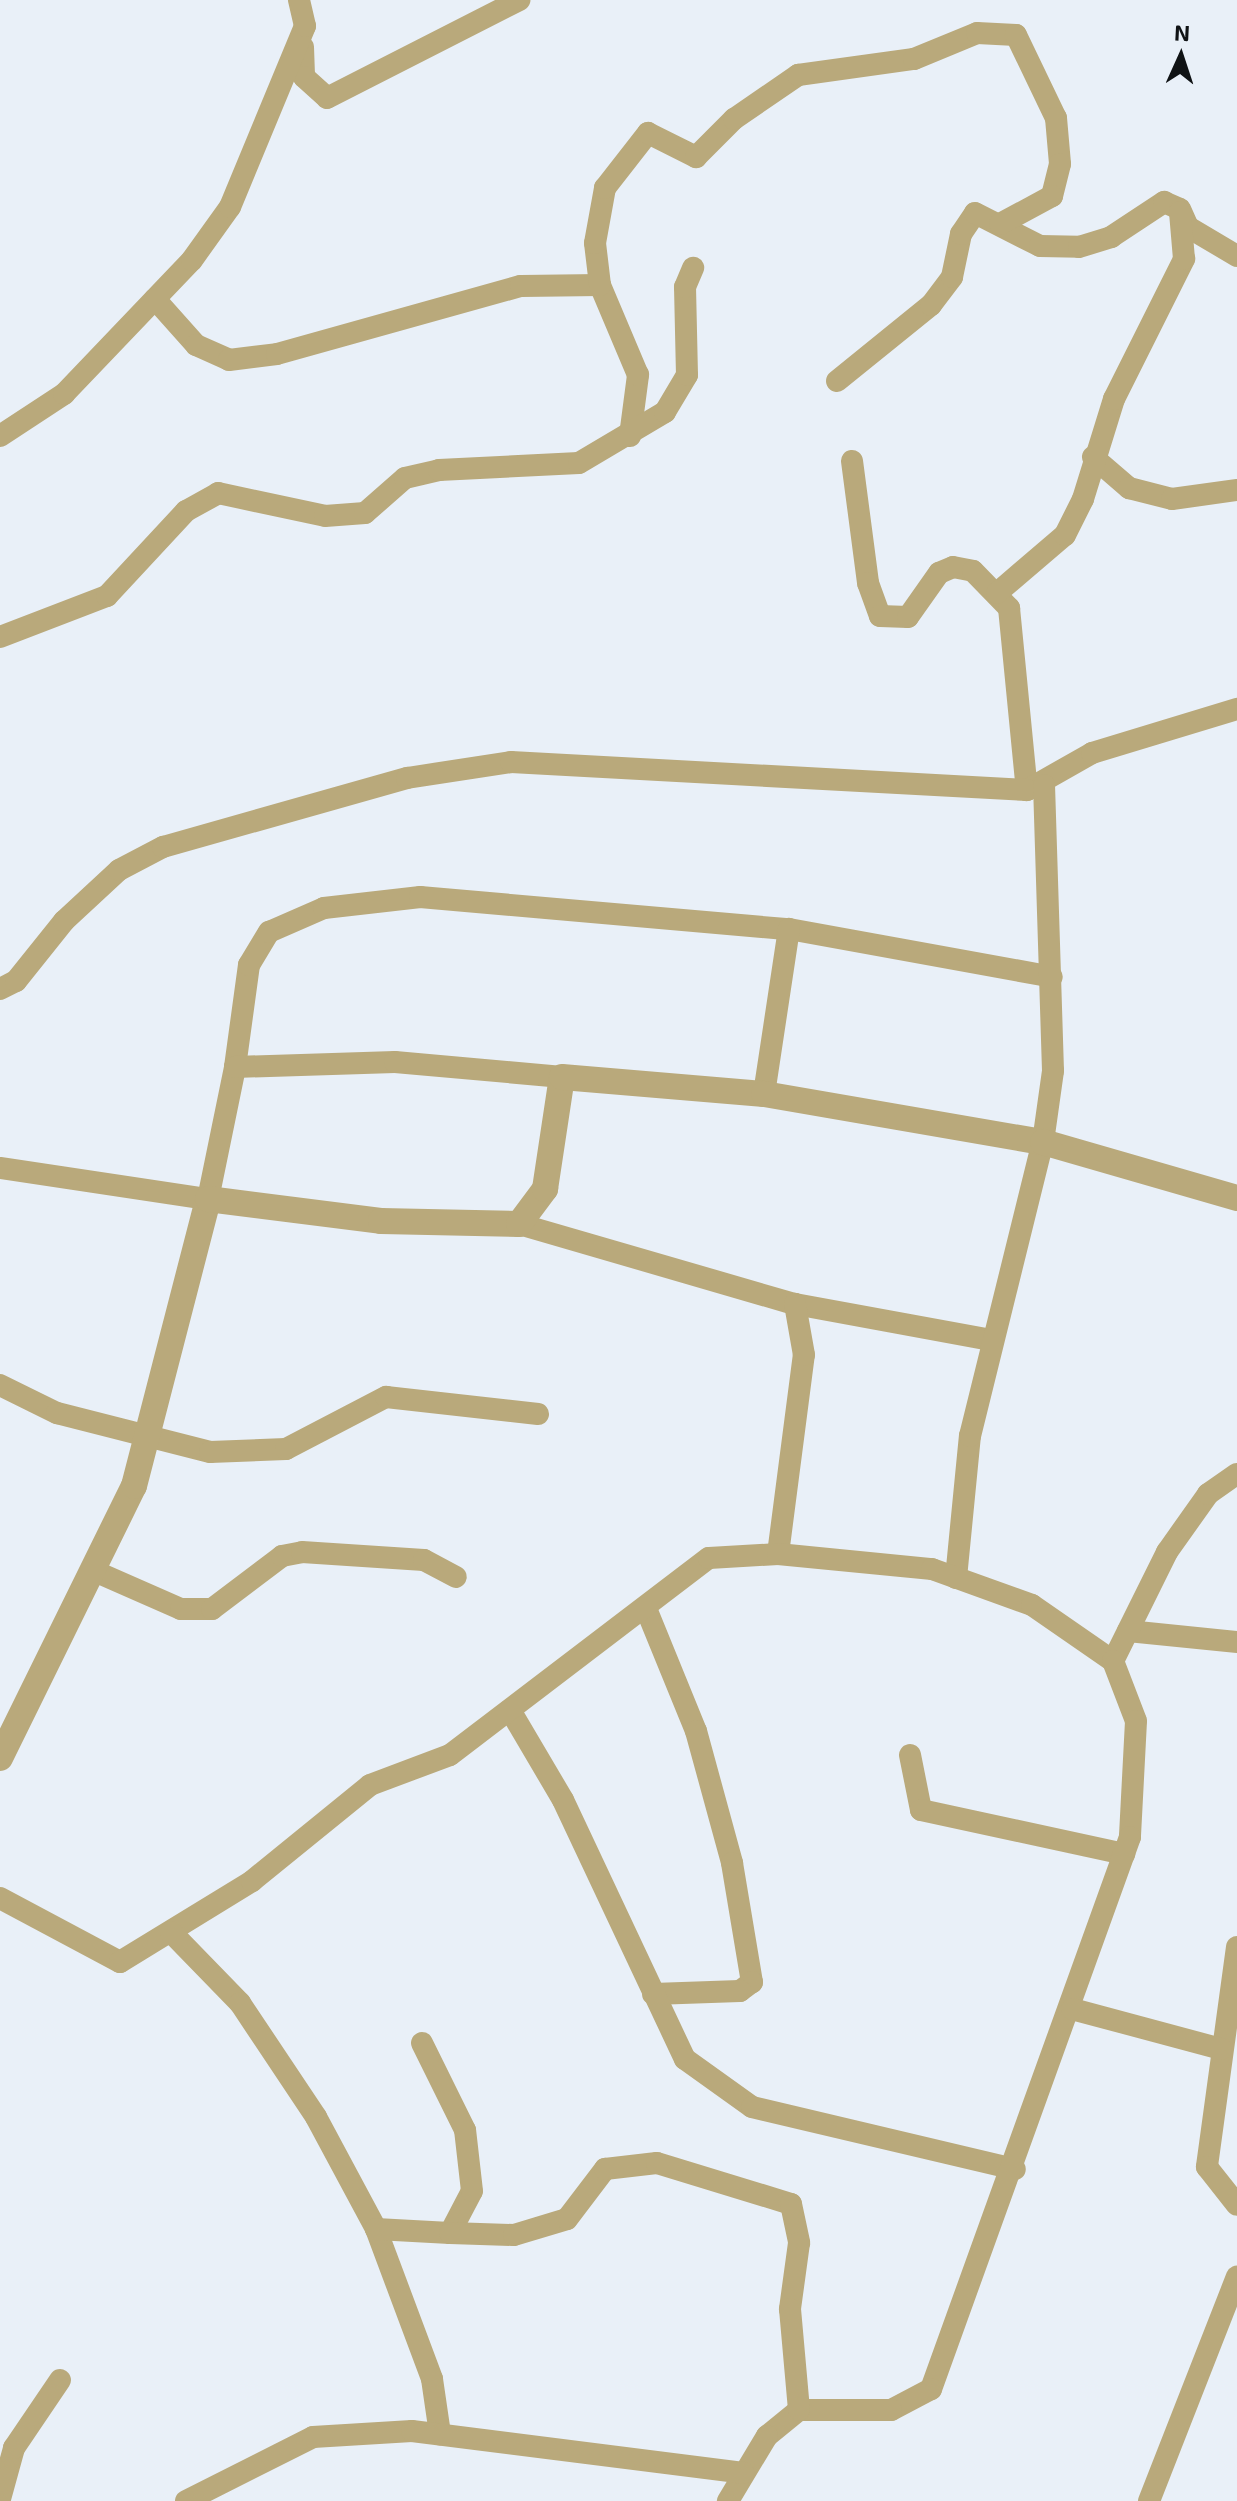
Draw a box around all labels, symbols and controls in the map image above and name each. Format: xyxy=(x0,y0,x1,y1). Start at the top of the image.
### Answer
north arrow xyxy=(1141,16,1221,96)
text: N xyxy=(1174,19,1191,45)

